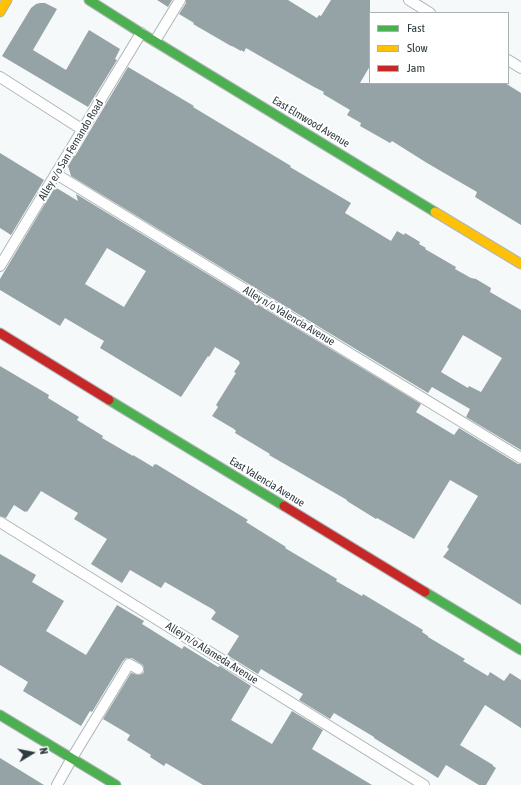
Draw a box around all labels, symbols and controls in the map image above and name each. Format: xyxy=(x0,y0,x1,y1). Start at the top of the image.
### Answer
legend xyxy=(369,12,509,84)
text: Fast xyxy=(407,21,425,35)
text: Slow xyxy=(407,41,428,55)
text: Jam xyxy=(407,61,425,75)
street label: East Elmwood Avenue xyxy=(270,94,352,150)
street label: Alley e/o San Fernando Road xyxy=(36,97,106,203)
street label: Alley n/o Valencia Avenue xyxy=(241,283,337,349)
street label: East Valencia Avenue xyxy=(227,454,307,510)
street label: Alley n/o Alameda Avenue xyxy=(163,619,261,687)
north arrow xyxy=(12,733,52,773)
text: N xyxy=(37,747,50,755)

